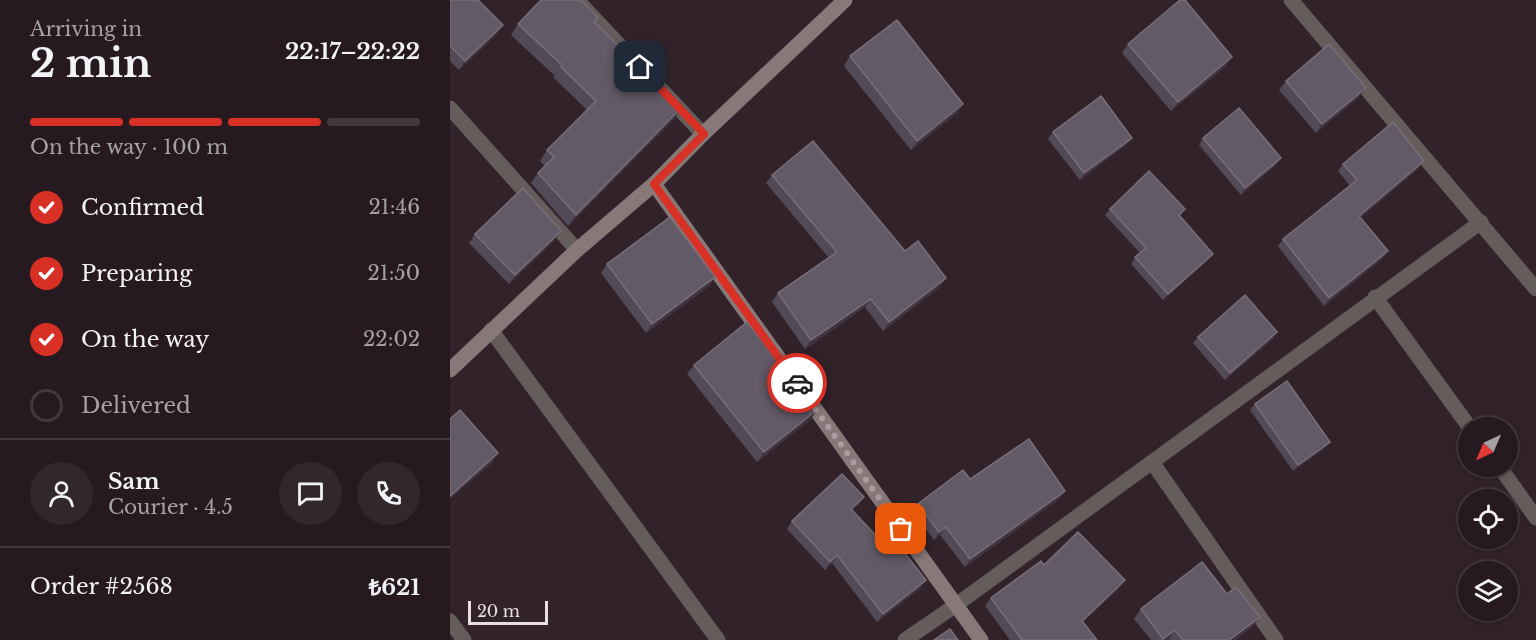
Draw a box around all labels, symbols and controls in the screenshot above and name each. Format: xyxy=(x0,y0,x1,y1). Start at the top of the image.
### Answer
text: Arriving in xyxy=(30,17,142,41)
text: 22:17–22:22 xyxy=(285,38,420,65)
text: 2 min xyxy=(30,39,151,88)
pin xyxy=(614,41,665,92)
icon: home xyxy=(623,50,656,83)
text: On the way · 100 m xyxy=(30,135,228,159)
icon: check xyxy=(30,191,63,224)
text: Confirmed xyxy=(81,194,204,221)
text: 21:46 xyxy=(369,195,420,219)
icon: check xyxy=(30,257,63,290)
text: Preparing xyxy=(81,260,192,287)
text: 21:50 xyxy=(367,261,420,285)
icon: check xyxy=(30,323,63,356)
text: On the way xyxy=(81,326,209,353)
text: 22:02 xyxy=(363,327,420,351)
courier xyxy=(767,353,827,413)
icon: car xyxy=(781,367,814,400)
text: Delivered xyxy=(81,392,191,419)
north arrow xyxy=(1458,417,1518,477)
map controls xyxy=(1458,417,1518,621)
button: person xyxy=(30,462,93,525)
button: chat xyxy=(279,462,342,525)
button: phone xyxy=(357,462,420,525)
text: Sam xyxy=(108,468,160,495)
button: locate xyxy=(1458,489,1518,549)
text: Courier · 4.5 xyxy=(108,495,233,519)
pin xyxy=(875,503,926,554)
icon: bag xyxy=(884,512,917,545)
button: layers xyxy=(1458,561,1518,621)
text: Order #2568 xyxy=(30,573,173,600)
text: ₺621 xyxy=(369,574,420,601)
scale bar xyxy=(468,598,548,626)
text: 20 m xyxy=(477,601,520,621)

